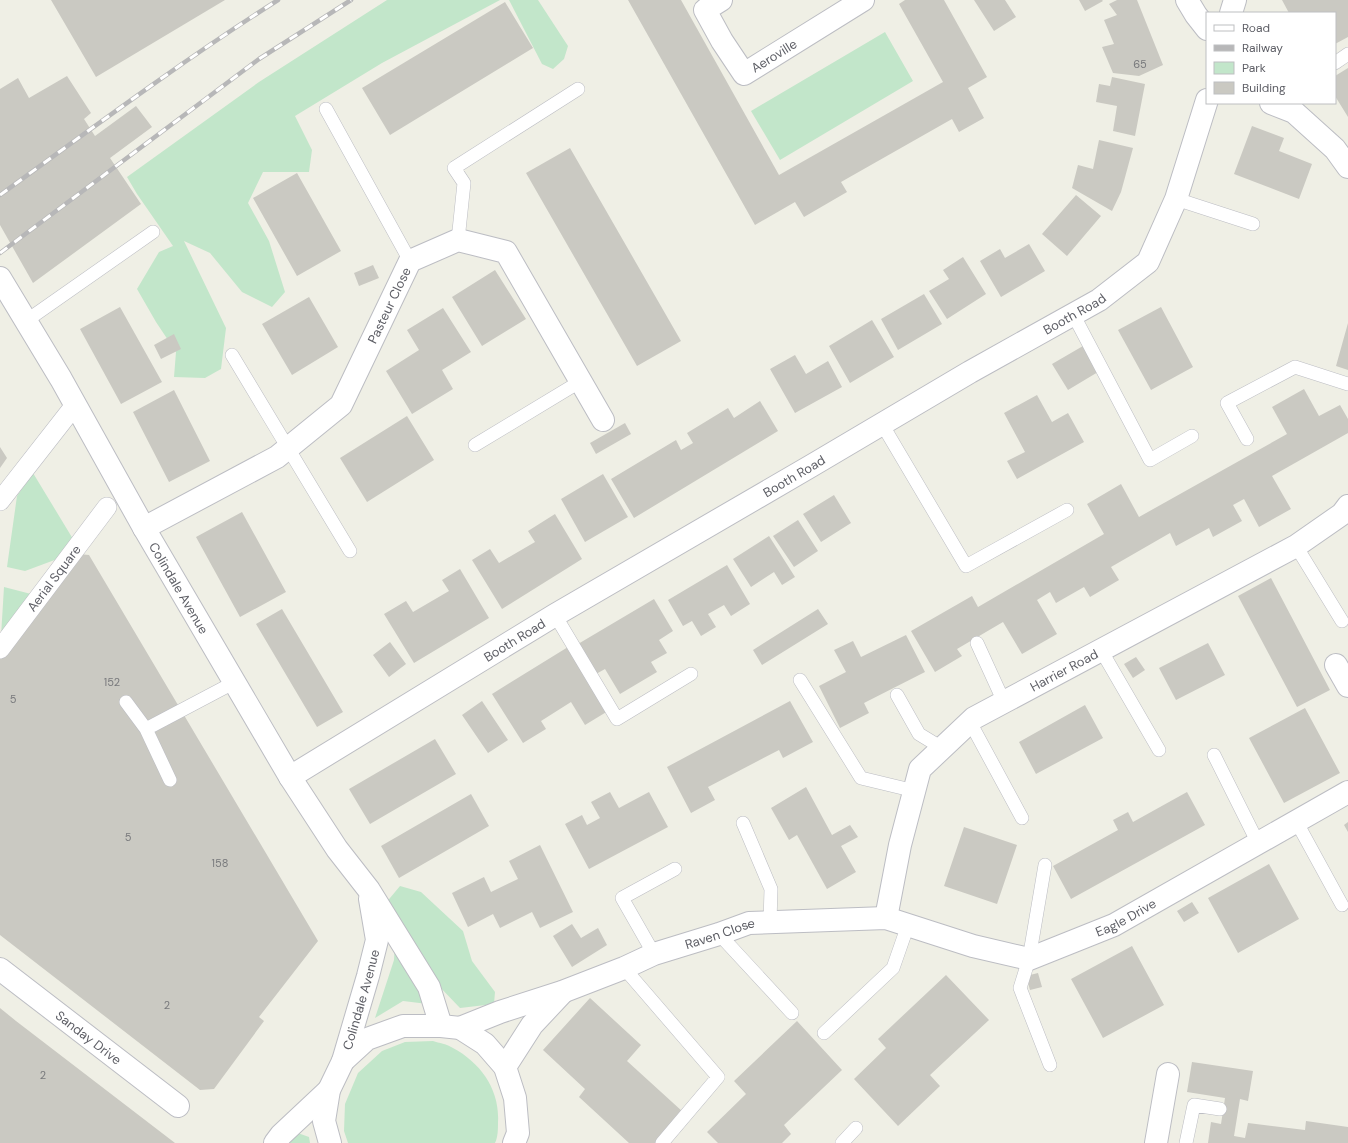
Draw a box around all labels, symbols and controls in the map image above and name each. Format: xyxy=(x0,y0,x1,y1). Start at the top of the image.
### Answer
legend xyxy=(1206,12,1336,104)
text: Road xyxy=(1242,20,1270,36)
street label: Aeroville xyxy=(748,35,800,77)
text: Railway xyxy=(1242,40,1283,56)
house number: 65 xyxy=(1133,57,1147,71)
text: Park xyxy=(1242,60,1266,76)
text: Building xyxy=(1242,80,1286,96)
street label: Pasteur Close xyxy=(364,264,415,346)
street label: Booth Road xyxy=(1040,290,1110,339)
street label: Booth Road xyxy=(760,452,828,501)
street label: Colindale Avenue xyxy=(145,539,212,637)
street label: Aerial Square xyxy=(23,541,85,615)
street label: Booth Road xyxy=(481,615,549,666)
street label: Harrier Road xyxy=(1027,645,1101,696)
house number: 152 xyxy=(104,675,120,689)
house number: 5 xyxy=(10,692,17,706)
house number: 5 xyxy=(125,830,132,844)
house number: 158 xyxy=(212,856,228,870)
street label: Eagle Drive xyxy=(1093,895,1159,941)
street label: Raven Close xyxy=(683,915,755,953)
street label: Colindale Avenue xyxy=(339,948,383,1052)
house number: 2 xyxy=(164,998,170,1012)
street label: Sanday Drive xyxy=(52,1007,125,1068)
house number: 2 xyxy=(40,1068,46,1082)

